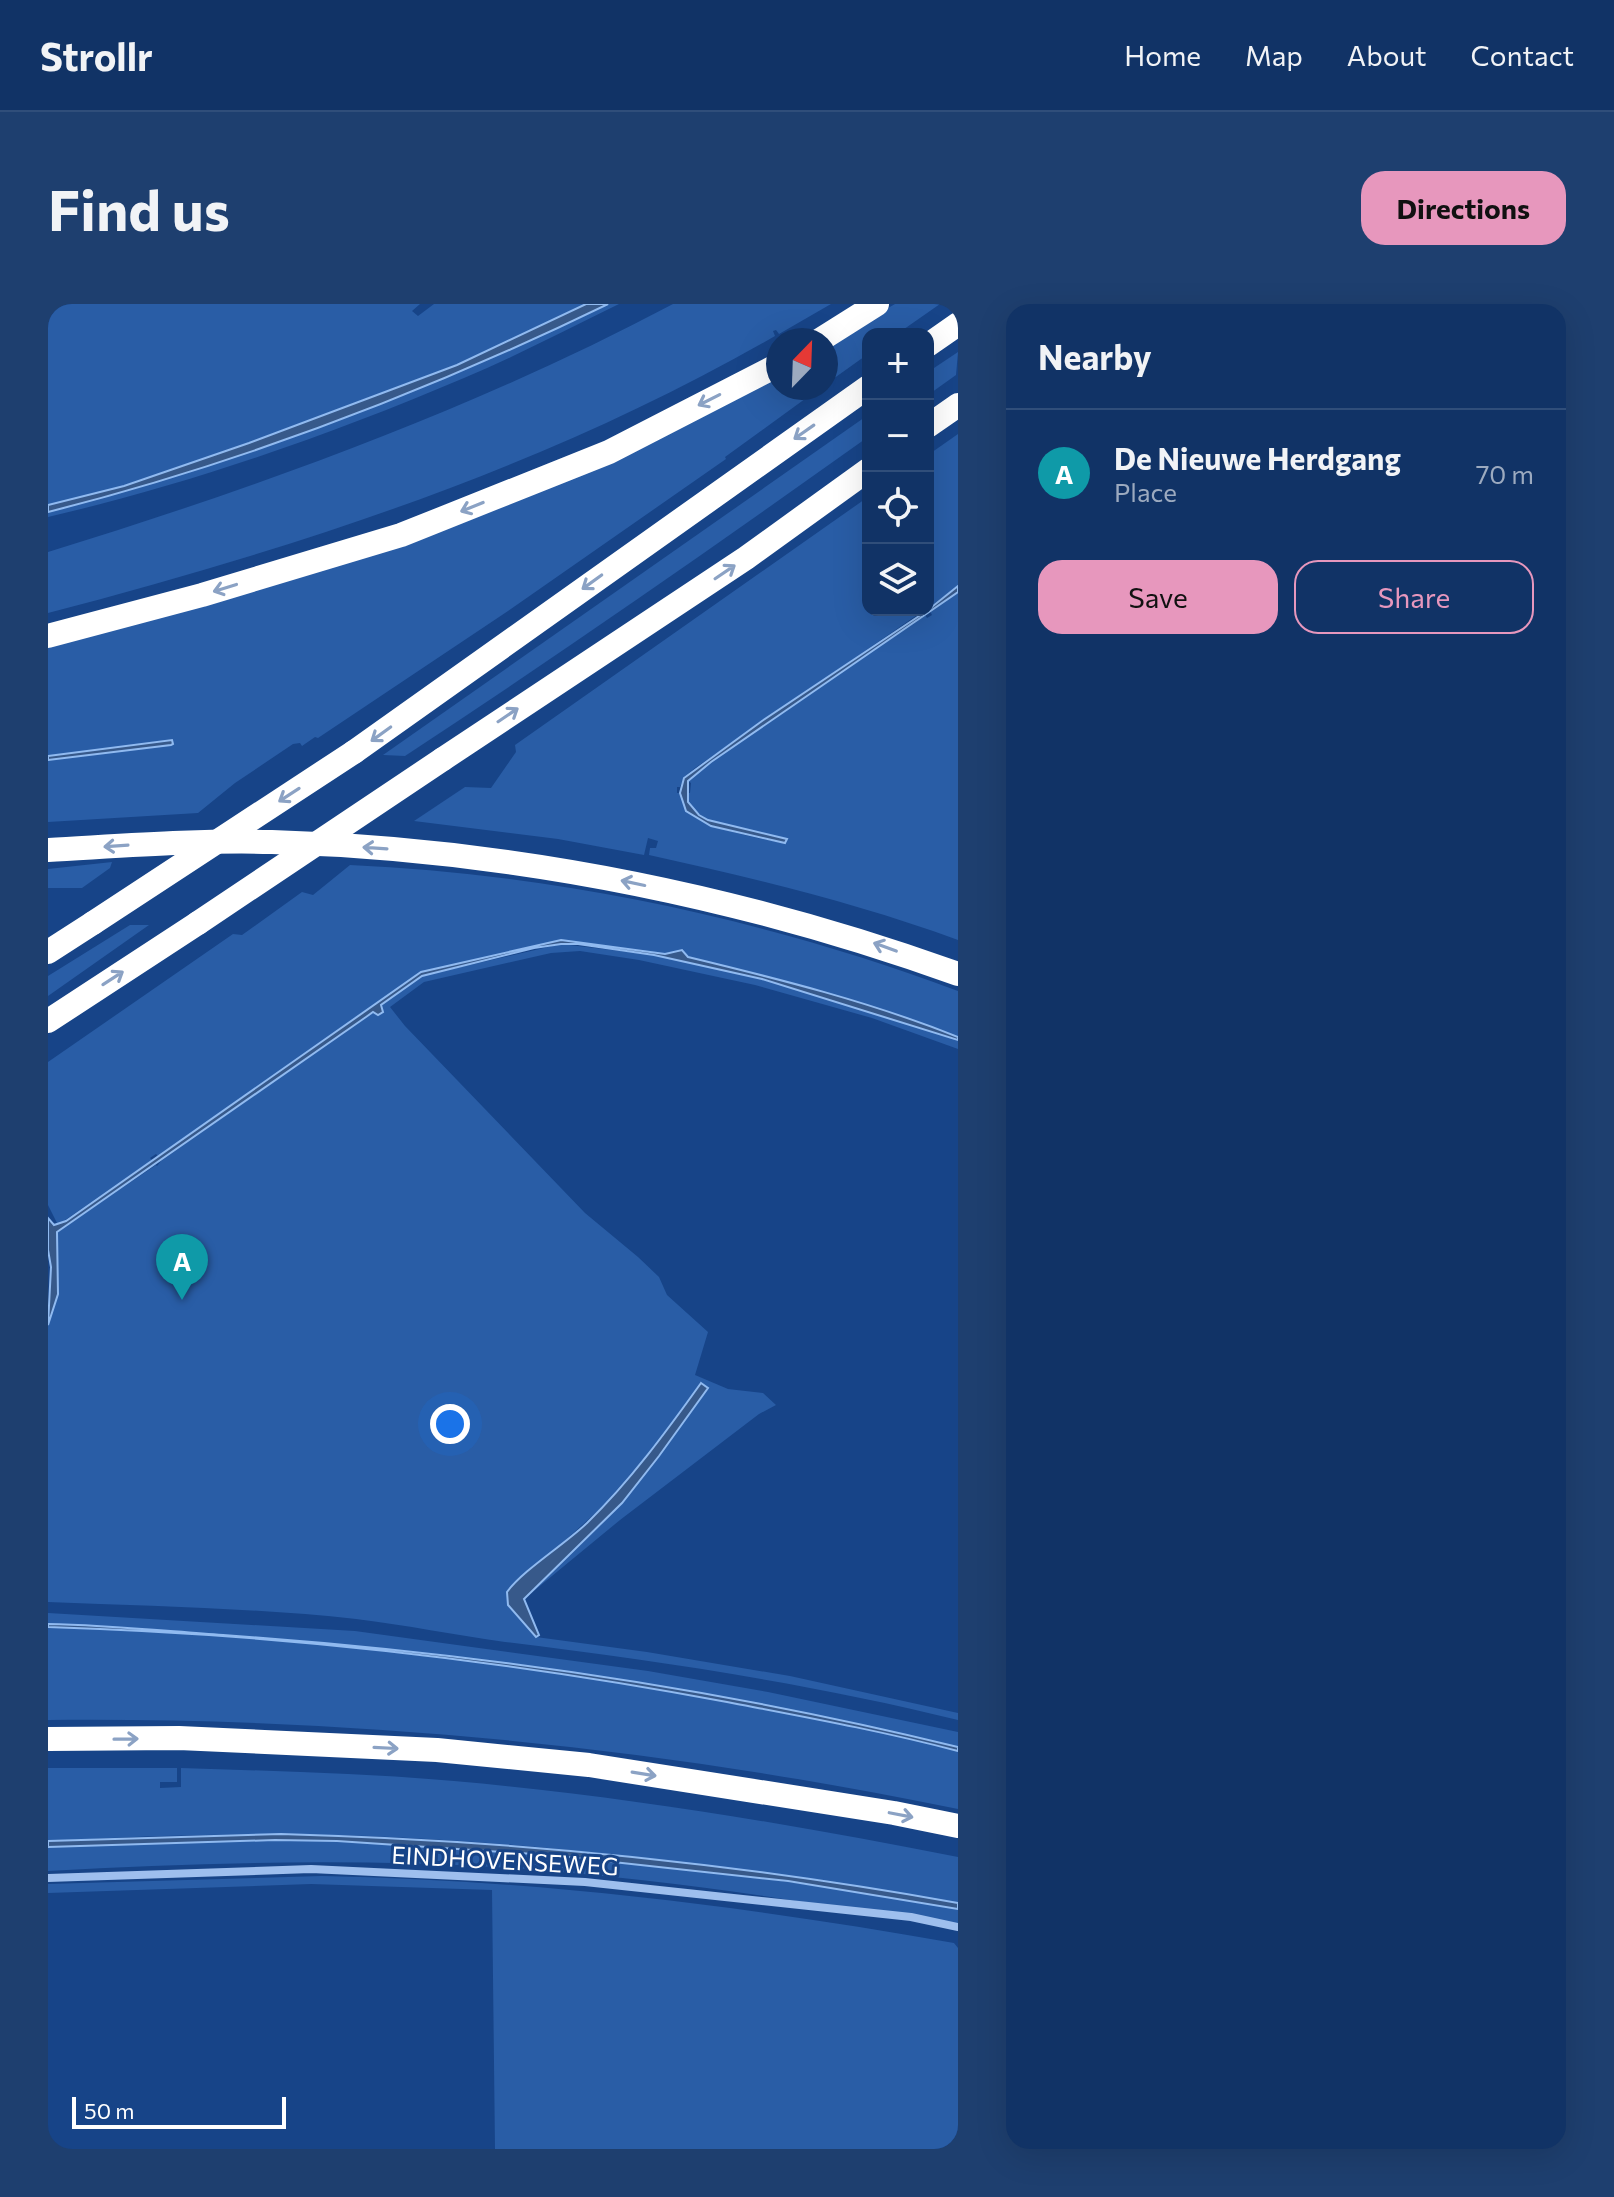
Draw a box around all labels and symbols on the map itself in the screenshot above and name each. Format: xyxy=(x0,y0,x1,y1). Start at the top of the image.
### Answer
north arrow xyxy=(766,328,838,400)
one-way arrow xyxy=(697,393,721,409)
one-way arrow xyxy=(794,424,816,440)
one-way arrow xyxy=(460,501,485,515)
one-way arrow xyxy=(713,564,736,580)
one-way arrow xyxy=(582,574,603,591)
one-way arrow xyxy=(212,581,238,596)
one-way arrow xyxy=(497,707,519,724)
one-way arrow xyxy=(370,725,392,742)
one-way arrow xyxy=(278,787,301,803)
one-way arrow xyxy=(103,839,130,854)
one-way arrow xyxy=(362,841,389,856)
one-way arrow xyxy=(621,875,646,890)
one-way arrow xyxy=(872,939,897,954)
one-way arrow xyxy=(102,970,124,987)
pin: A xyxy=(156,1234,208,1300)
your location xyxy=(430,1404,470,1444)
one-way arrow xyxy=(112,1731,139,1747)
one-way arrow xyxy=(372,1740,399,1755)
one-way arrow xyxy=(631,1767,656,1782)
one-way arrow xyxy=(888,1808,913,1823)
street label: EINDHOVENSEWEG xyxy=(391,1840,619,1880)
scale bar xyxy=(72,2093,286,2129)

